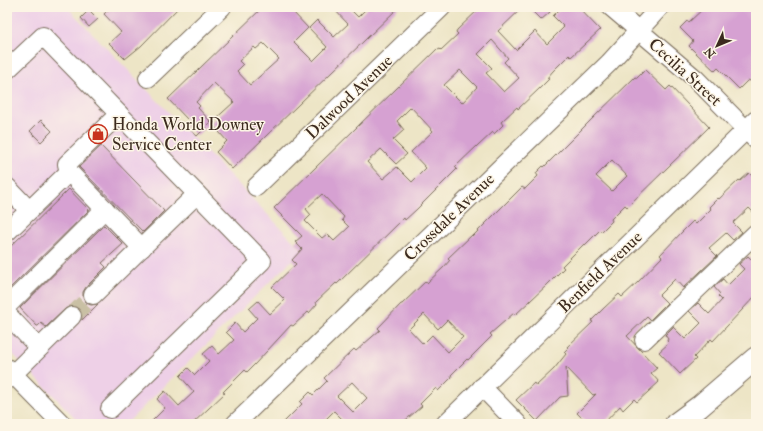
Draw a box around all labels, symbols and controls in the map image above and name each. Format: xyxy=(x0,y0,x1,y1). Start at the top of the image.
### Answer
north arrow xyxy=(697,26,737,66)
street label: Cecilia Street xyxy=(644,34,726,111)
text: N xyxy=(701,44,719,61)
street label: Dalwood Avenue xyxy=(301,50,397,144)
place label: Honda World Downey Service Center xyxy=(112,114,264,155)
shop icon: Honda World Downey Service Center xyxy=(87,123,109,145)
street label: Crossdale Avenue xyxy=(399,168,499,266)
street label: Benfield Avenue xyxy=(554,227,646,317)

